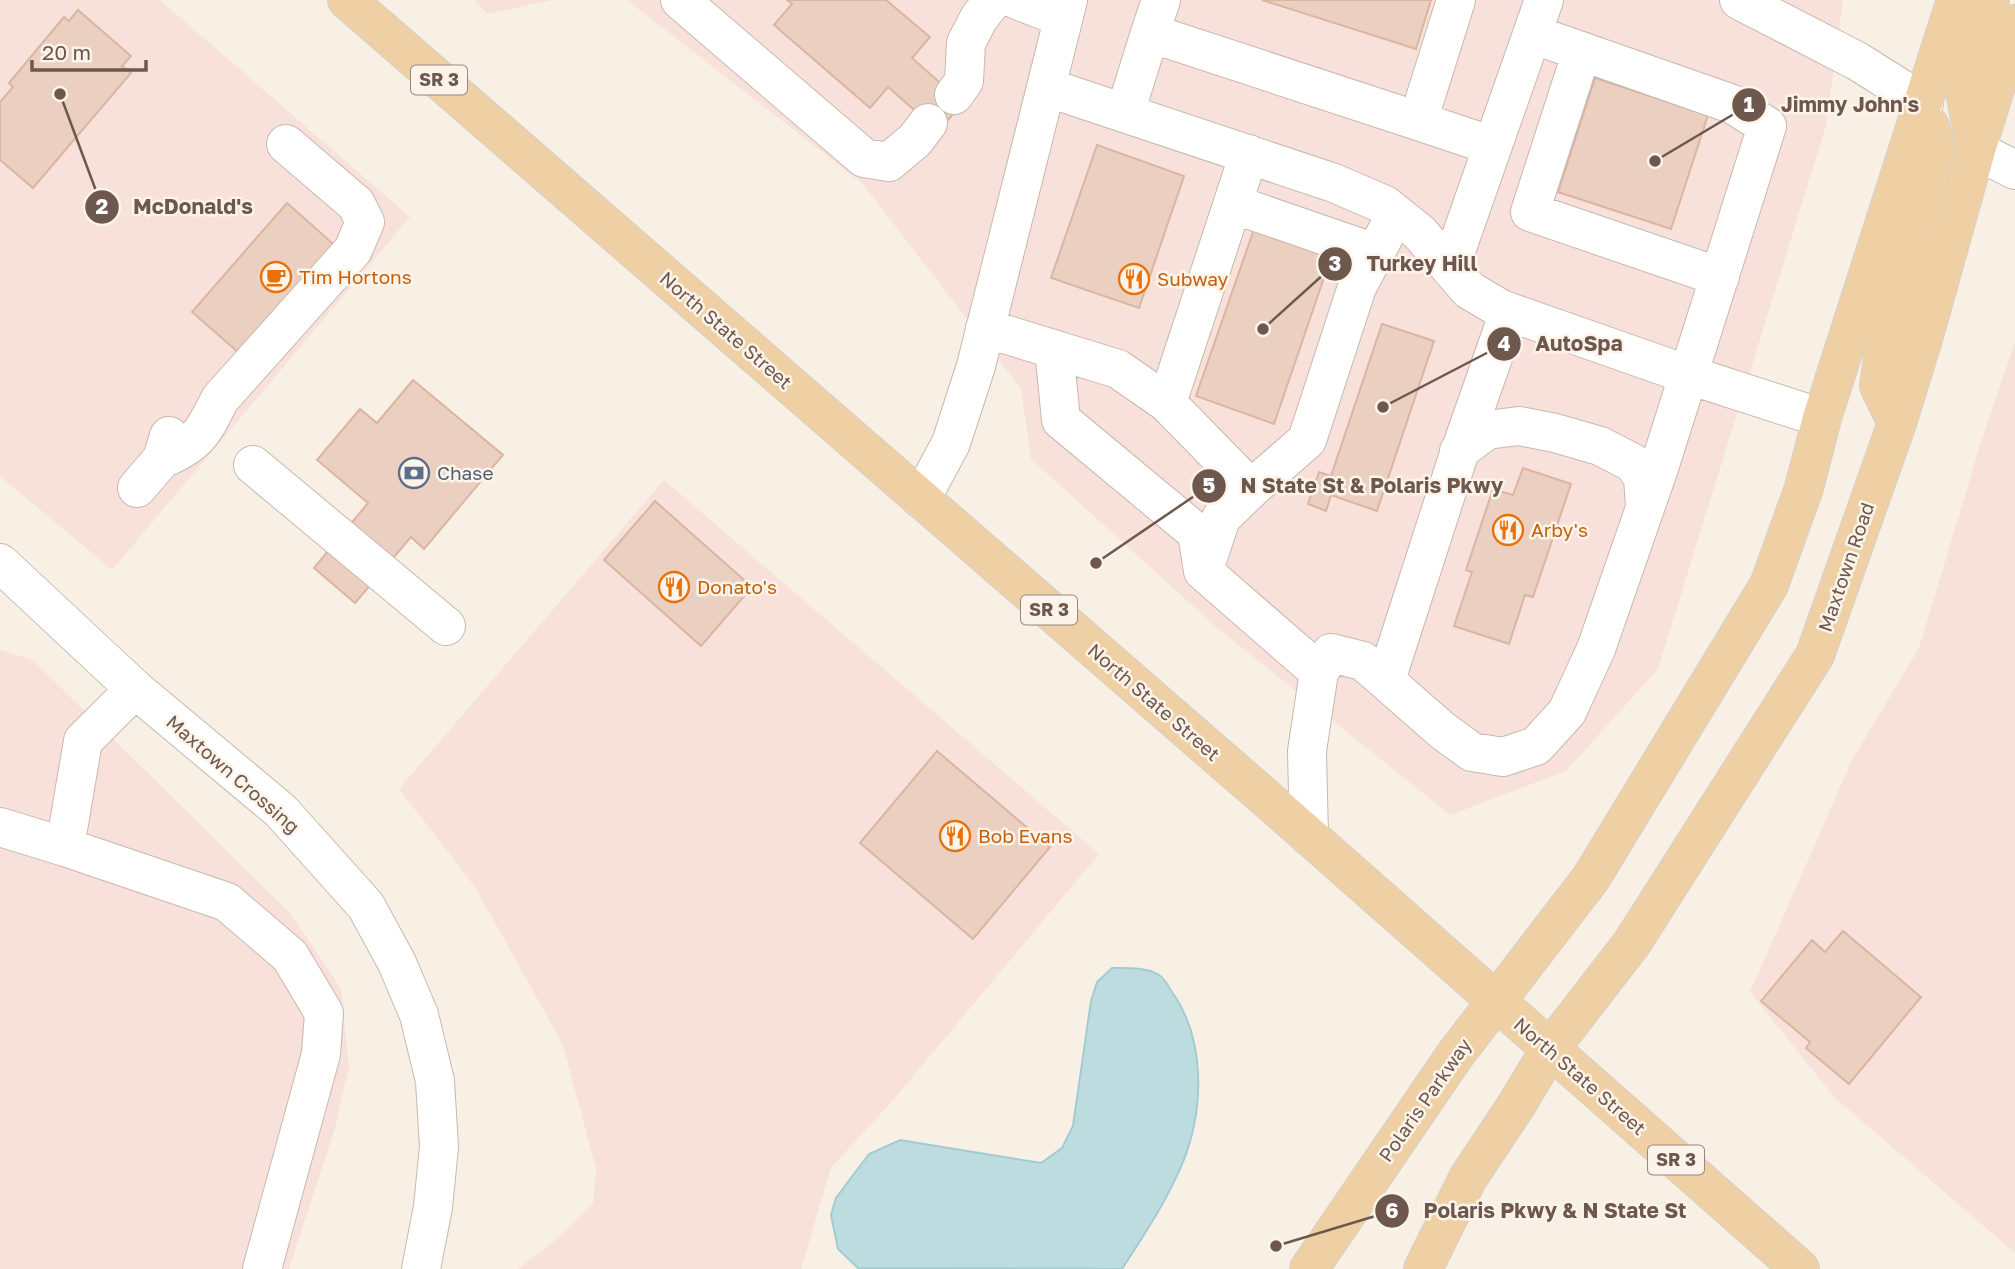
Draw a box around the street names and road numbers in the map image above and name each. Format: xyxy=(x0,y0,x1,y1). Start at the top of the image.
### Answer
road number: SR 3 xyxy=(411,66,467,94)
street label: North State Street xyxy=(656,266,797,393)
street label: Maxtown Road xyxy=(1813,499,1878,634)
road number: SR 3 xyxy=(1021,596,1077,624)
street label: North State Street xyxy=(1084,638,1225,765)
street label: Maxtown Crossing xyxy=(162,710,305,838)
street label: North State Street xyxy=(1510,1012,1651,1139)
street label: Polaris Parkway xyxy=(1374,1033,1476,1166)
road number: SR 3 xyxy=(1648,1146,1704,1175)

